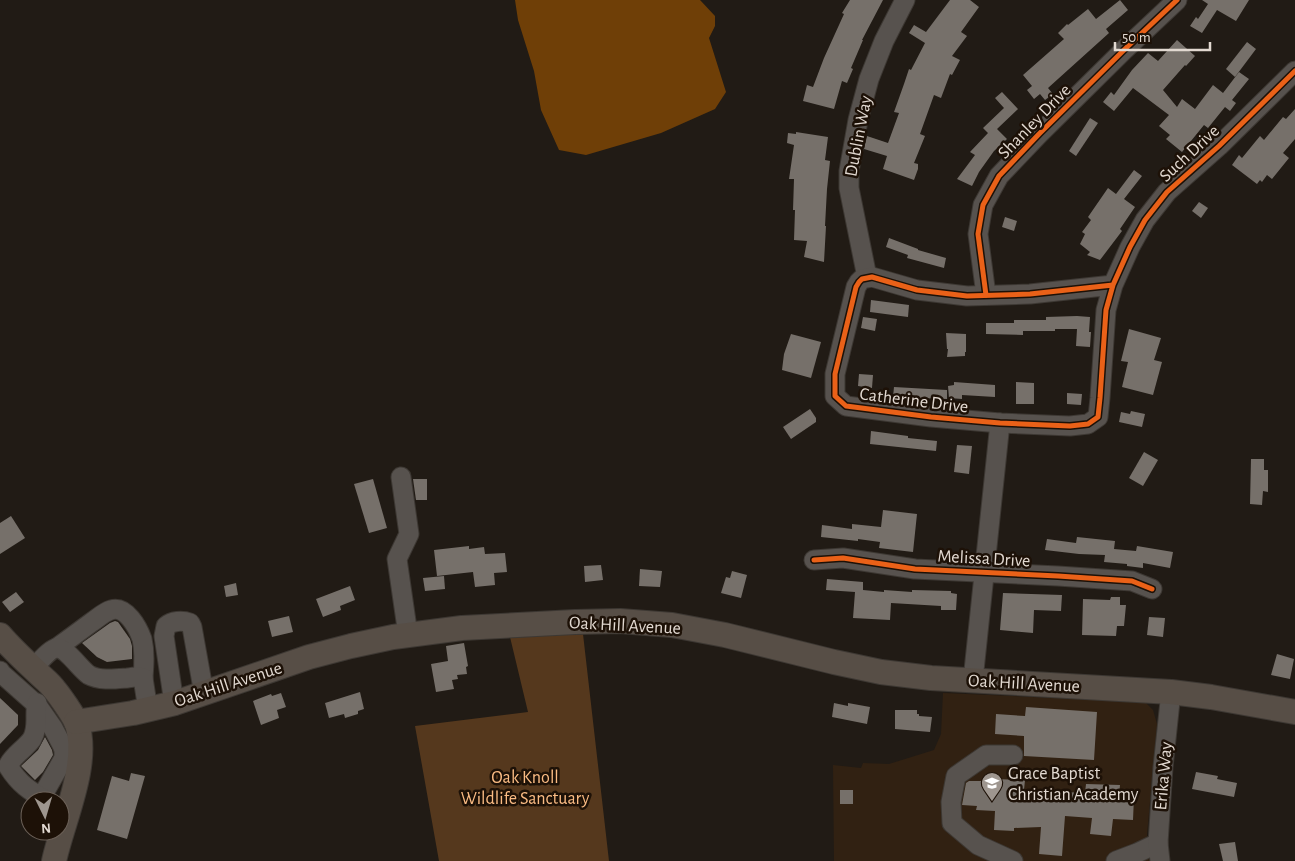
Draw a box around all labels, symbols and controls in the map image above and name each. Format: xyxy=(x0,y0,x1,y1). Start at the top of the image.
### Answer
scale bar xyxy=(1115,20,1210,52)
text: 50 m xyxy=(1122,30,1151,45)
street label: Shanley Drive xyxy=(995,81,1075,162)
street label: Dublin Way xyxy=(842,94,876,178)
street label: Such Drive xyxy=(1156,122,1223,186)
street label: Catherine Drive xyxy=(859,385,969,417)
street label: Melissa Drive xyxy=(937,548,1031,570)
street label: Oak Hill Avenue xyxy=(569,614,681,638)
street label: Oak Hill Avenue xyxy=(172,659,284,711)
street label: Oak Hill Avenue xyxy=(968,672,1080,696)
street label: Erika Way xyxy=(1152,741,1176,811)
place label: Grace Baptist Christian Academy xyxy=(1008,765,1139,804)
park label: Oak Knoll Wildlife Sanctuary xyxy=(461,769,590,808)
school or university icon: Grace Baptist Christian Academy xyxy=(980,771,1004,802)
north arrow xyxy=(20,791,70,841)
text: N xyxy=(41,821,52,835)

